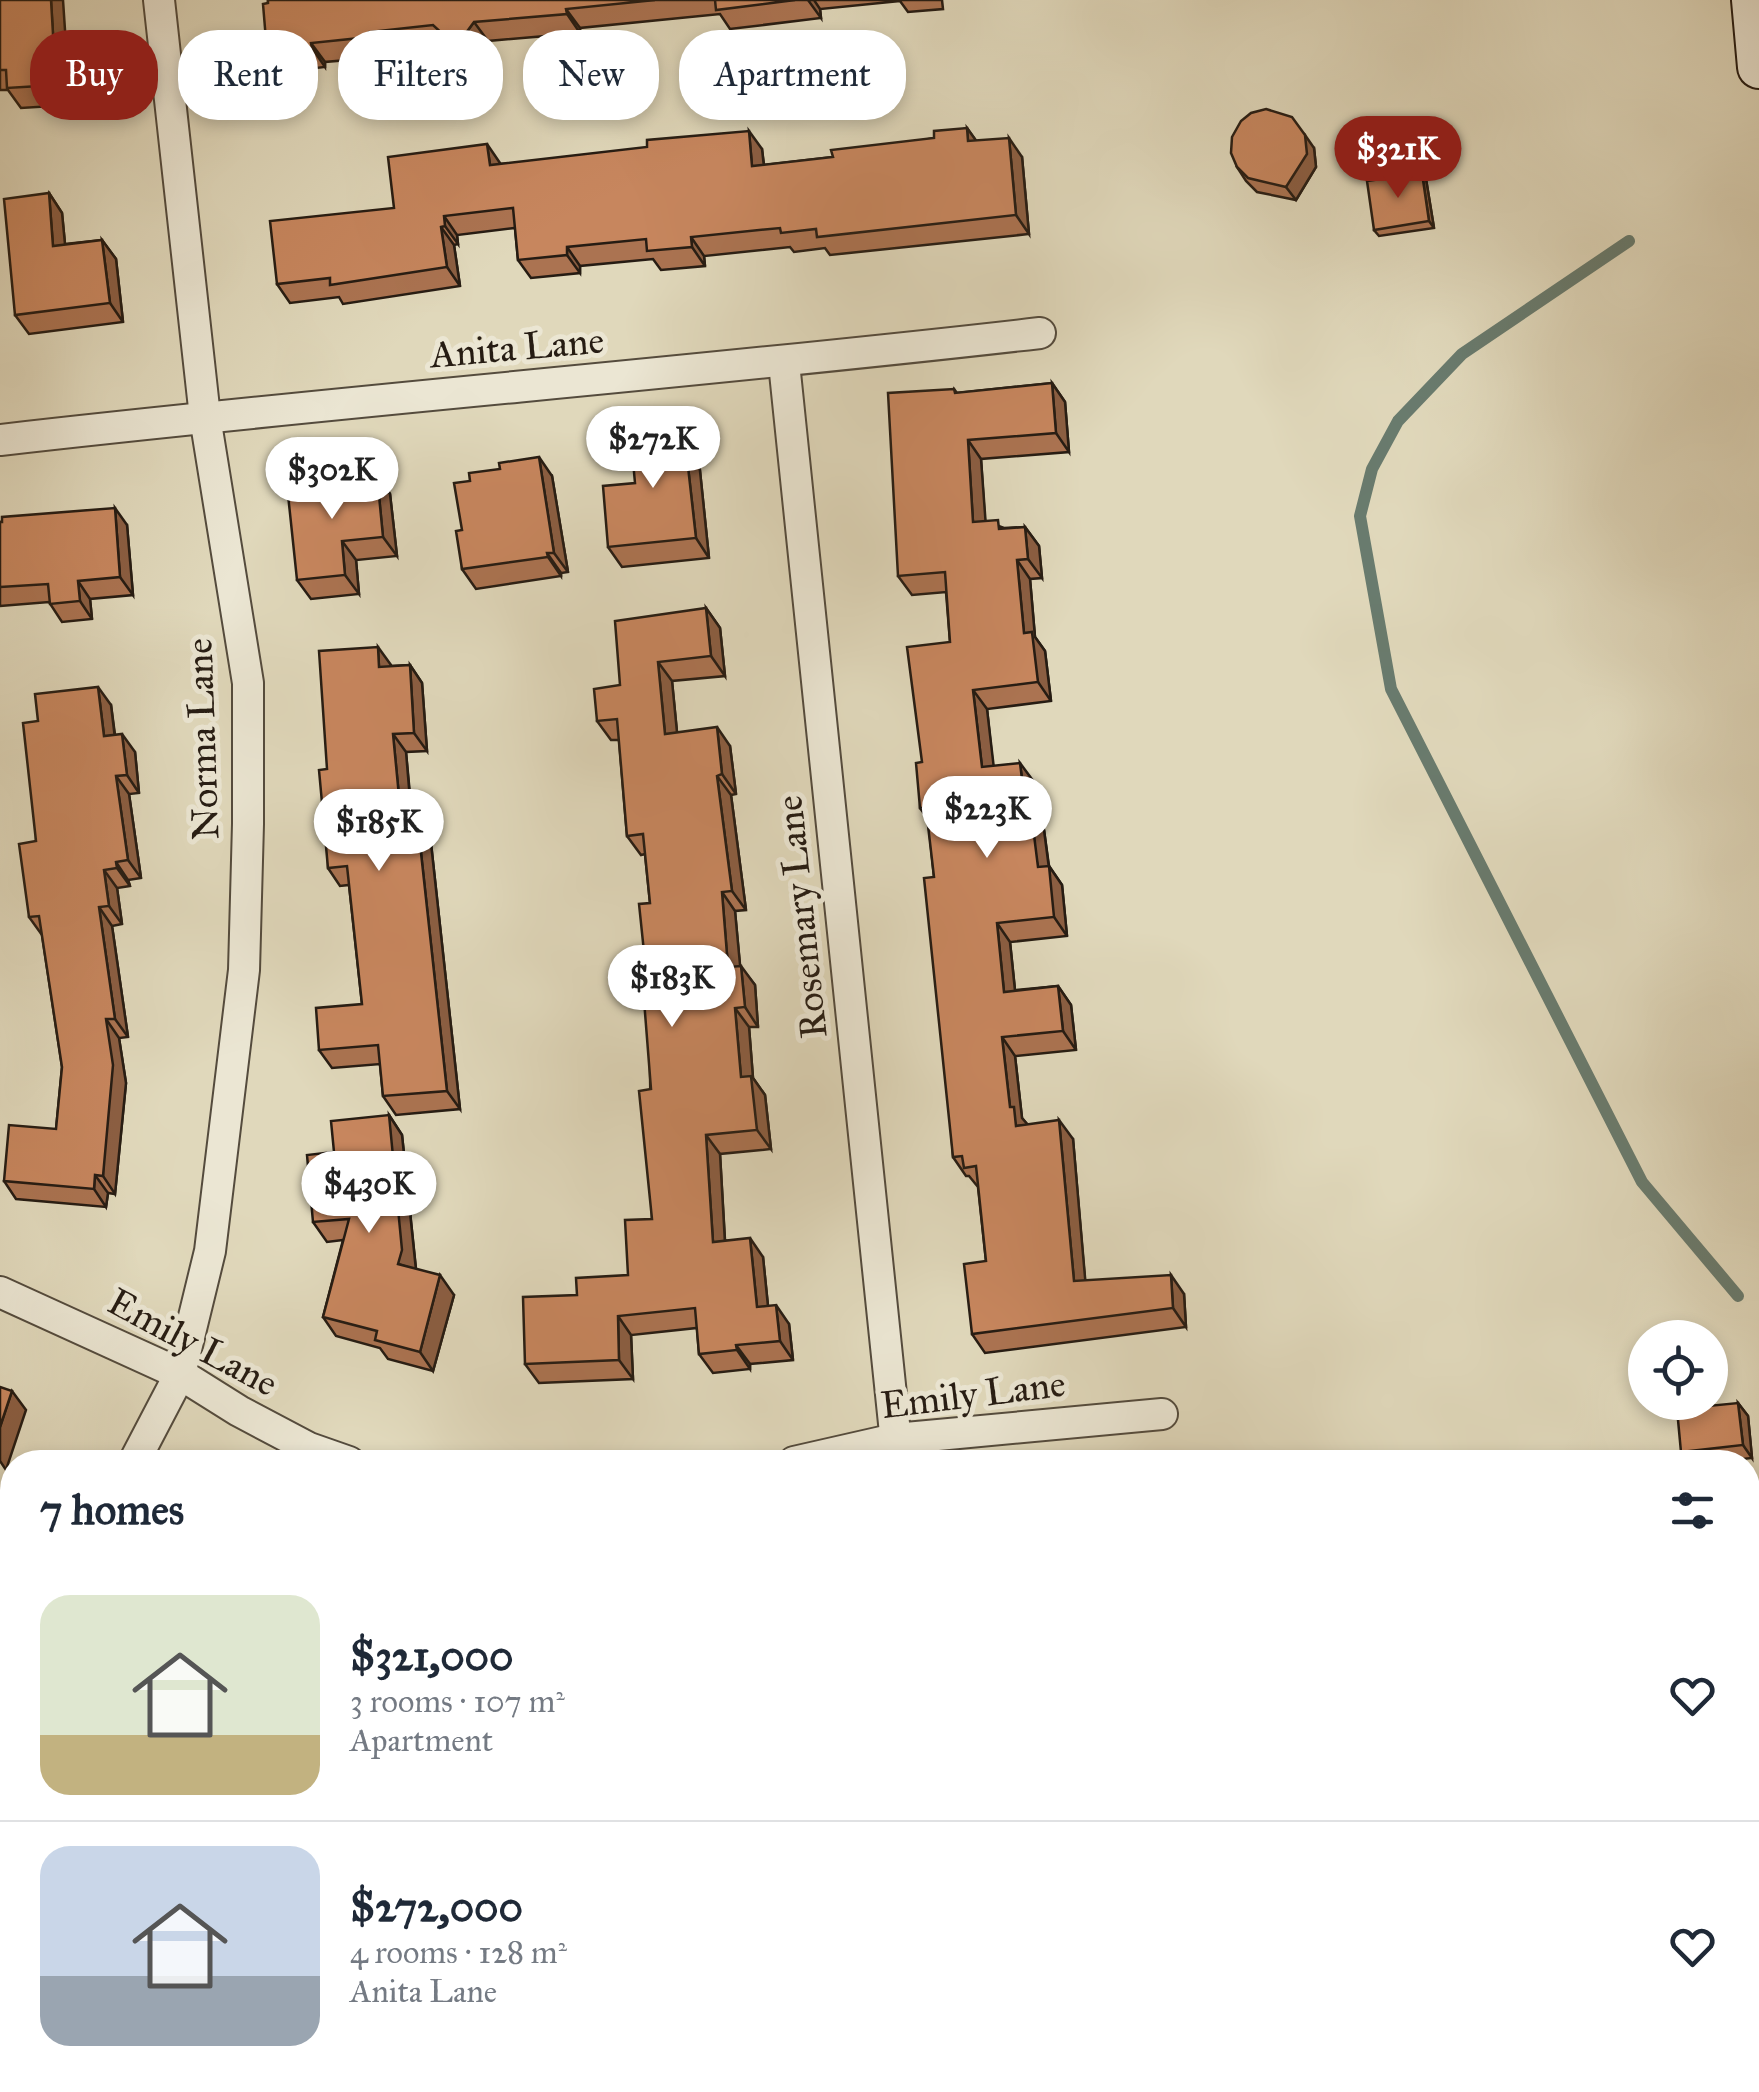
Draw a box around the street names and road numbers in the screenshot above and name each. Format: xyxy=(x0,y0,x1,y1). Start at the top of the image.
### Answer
street label: Anita Lane xyxy=(426,316,606,378)
street label: Norma Lane xyxy=(175,637,229,841)
street label: Rosemary Lane xyxy=(765,793,837,1041)
street label: Emily Lane xyxy=(100,1278,286,1406)
street label: Emily Lane xyxy=(878,1360,1068,1428)

